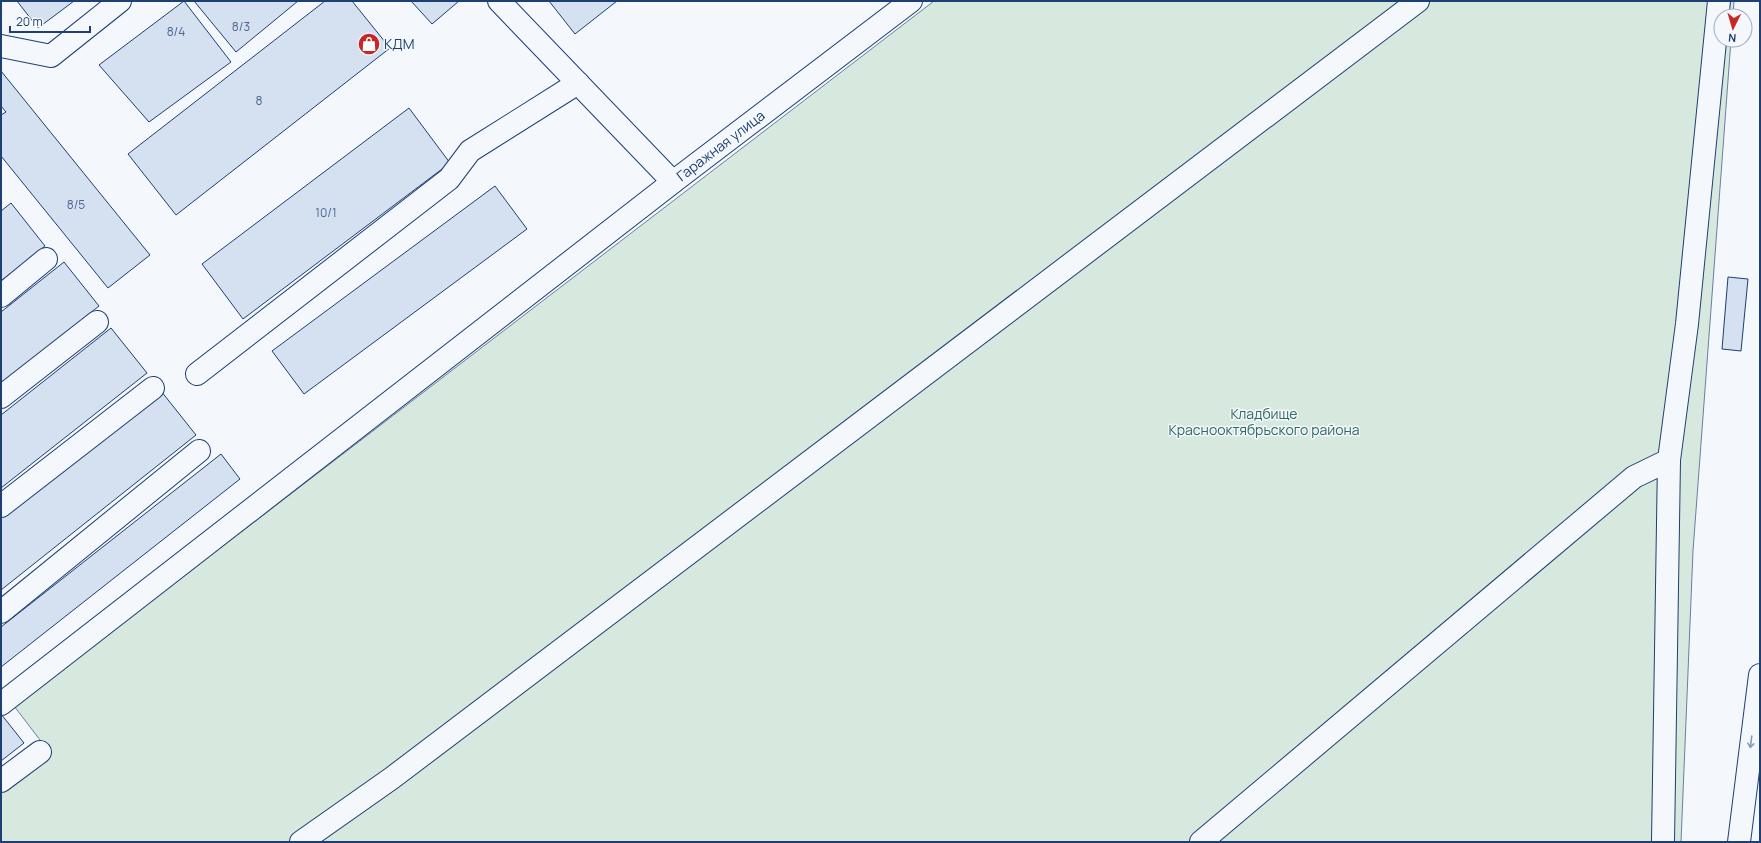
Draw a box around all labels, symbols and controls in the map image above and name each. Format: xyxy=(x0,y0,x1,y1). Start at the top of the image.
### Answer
scale bar xyxy=(10,8,90,34)
north arrow xyxy=(1713,8,1753,48)
text: 20 m xyxy=(16,13,43,30)
house number: 8/3 xyxy=(232,18,250,35)
house number: 8/4 xyxy=(167,23,185,40)
shop icon: КДМ xyxy=(356,31,382,57)
text: N xyxy=(1727,31,1737,46)
place label: КДМ xyxy=(384,34,414,53)
house number: 8 xyxy=(256,92,263,109)
street label: Гаражная улица xyxy=(672,106,768,185)
house number: 8/5 xyxy=(67,196,85,213)
house number: 10/1 xyxy=(315,204,337,221)
park label: Кладбище Краснооктябрьского района xyxy=(1168,404,1360,439)
one-way arrow xyxy=(1748,735,1755,748)

